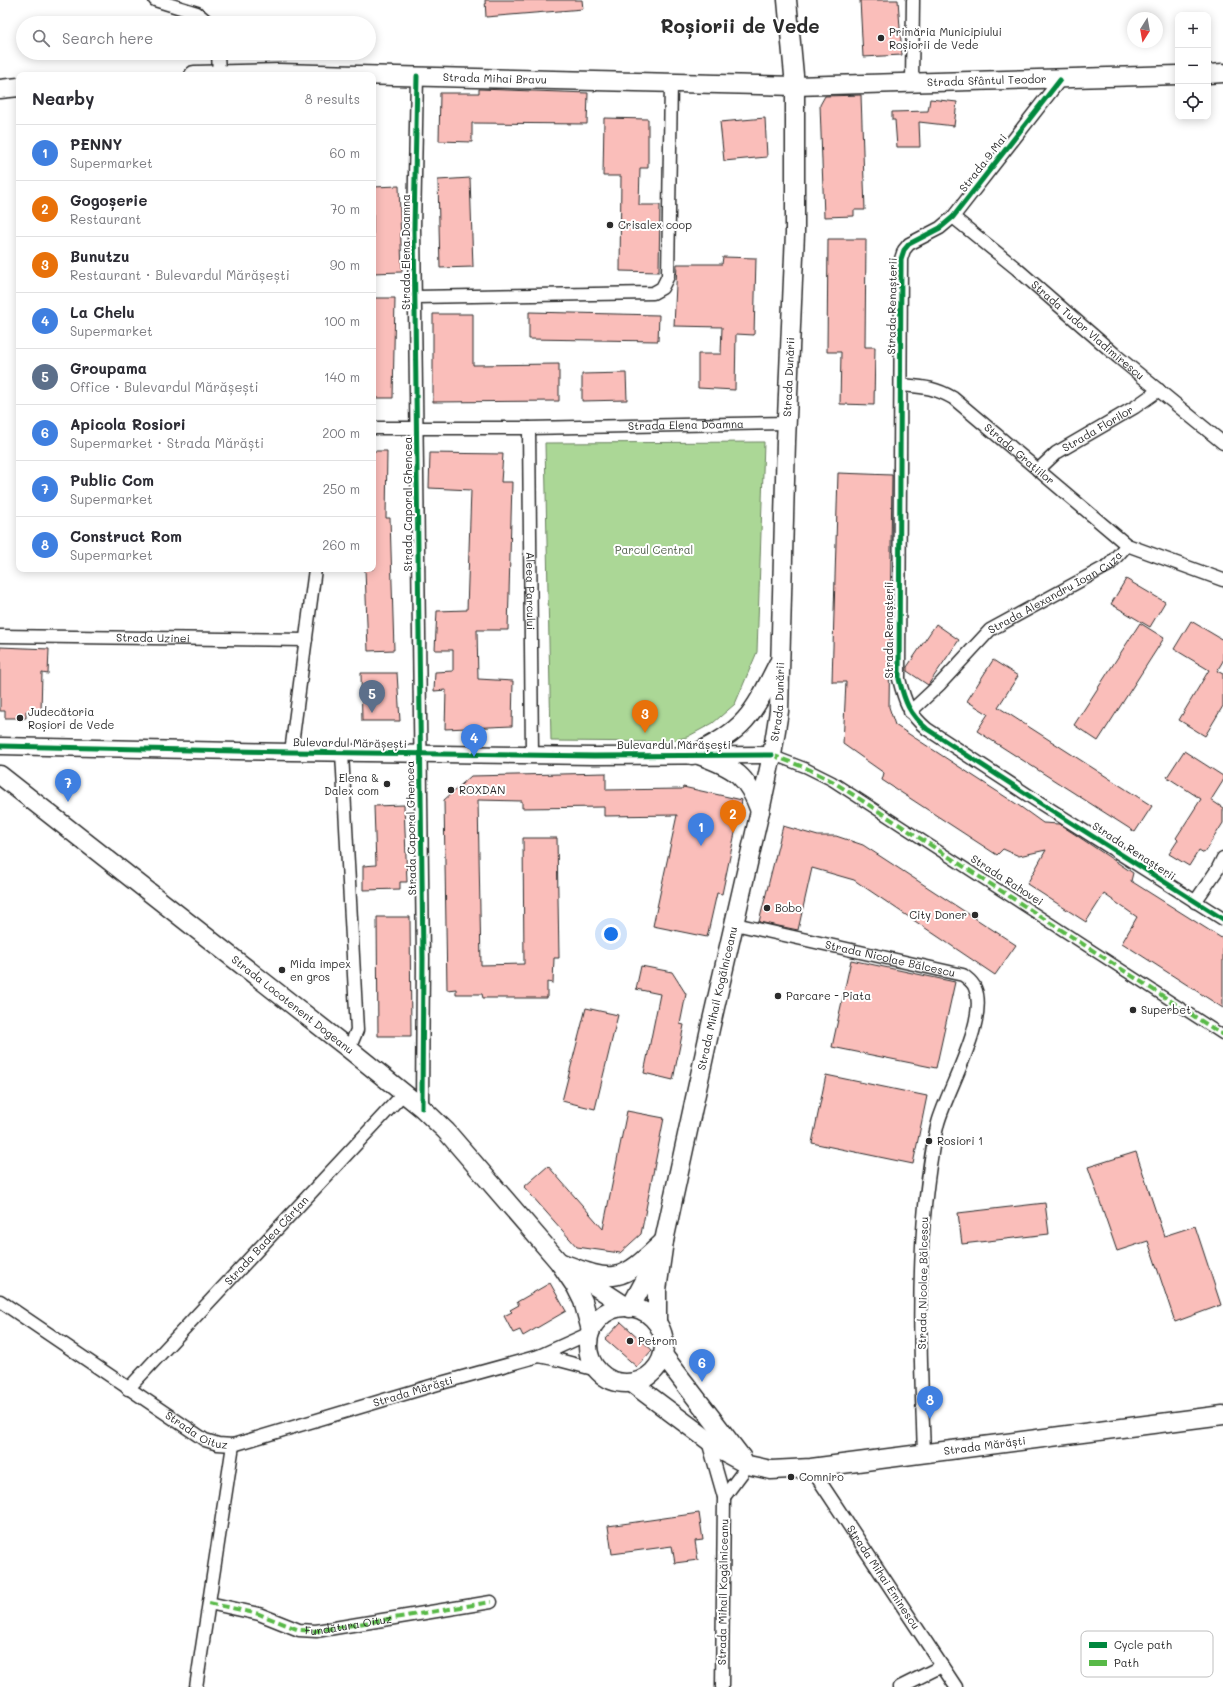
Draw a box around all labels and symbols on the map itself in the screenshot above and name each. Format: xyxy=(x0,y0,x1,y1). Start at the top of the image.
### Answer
north arrow xyxy=(1127,12,1163,48)
district label: Roșiorii de Vede xyxy=(660,13,820,39)
place label: Primăria Municipiului Roșiorii de Vede xyxy=(889,24,1002,52)
marker: Primăria Municipiului Roșiorii de Vede xyxy=(876,33,886,43)
street label: Strada Mihai Bravu xyxy=(443,69,547,87)
street label: Strada Sfântul Teodor xyxy=(927,71,1047,89)
street label: Strada 9 Mai xyxy=(955,131,1010,195)
street label: Strada Elena Doamna xyxy=(398,194,413,310)
place label: Crisalex coop xyxy=(618,217,692,232)
marker: Crisalex coop xyxy=(605,220,615,230)
street label: Strada Renașterii xyxy=(883,257,900,355)
street label: Strada Tudor Vladimirescu xyxy=(1028,277,1148,383)
street label: Strada Dunării xyxy=(779,337,797,417)
street label: Strada Florilor xyxy=(1059,402,1136,455)
street label: Strada Elena Doamna xyxy=(628,416,744,433)
street label: Strada Grațiilor xyxy=(981,420,1058,488)
street label: Strada Caporal Ghencea xyxy=(400,436,415,571)
park label: Parcul Central xyxy=(615,542,693,557)
street label: Strada Alexandru Ioan Cuza xyxy=(985,547,1125,637)
street label: Aleea Parcului xyxy=(523,552,539,630)
street label: Strada Renașterii xyxy=(881,582,896,678)
street label: Strada Uzinei xyxy=(116,630,190,645)
street label: Strada Dunării xyxy=(766,662,787,742)
pin: 5 xyxy=(359,680,385,713)
pin: 3 xyxy=(632,700,658,733)
place label: Judecătoria Roșiori de Vede xyxy=(28,704,114,732)
marker: Judecătoria Roșiori de Vede xyxy=(15,713,25,723)
pin: 4 xyxy=(461,724,487,757)
street label: Bulevardul Mărășești xyxy=(293,734,407,751)
street label: Bulevardul Mărășești xyxy=(617,737,731,752)
street label: Strada Caporal Ghencea xyxy=(402,760,419,896)
pin: 7 xyxy=(55,769,81,802)
place label: Elena & Dalex com xyxy=(324,770,379,798)
marker: Elena & Dalex com xyxy=(382,779,392,789)
place label: ROXDAN xyxy=(459,782,505,797)
marker: ROXDAN xyxy=(446,785,456,795)
pin: 2 xyxy=(720,800,746,833)
pin: 1 xyxy=(688,813,714,846)
street label: Strada Renașterii xyxy=(1090,818,1179,883)
street label: Strada Rahovei xyxy=(968,851,1046,909)
place label: Bobo xyxy=(775,900,802,915)
marker: Bobo xyxy=(762,903,772,913)
place label: City Doner xyxy=(909,907,967,922)
marker: City Doner xyxy=(970,910,980,920)
your location xyxy=(601,924,621,944)
street label: Strada Mihail Kogălniceanu xyxy=(693,925,740,1071)
street label: Strada Nicolae Bălcescu xyxy=(824,936,957,980)
street label: Strada Locotenent Dogeanu xyxy=(229,952,357,1057)
place label: Mida impex en gros xyxy=(290,956,351,984)
marker: Mida impex en gros xyxy=(277,965,287,975)
place label: Parcare - Piata xyxy=(786,988,871,1003)
marker: Parcare - Piata xyxy=(773,991,783,1001)
place label: Superbet xyxy=(1141,1002,1191,1017)
marker: Superbet xyxy=(1128,1005,1138,1015)
place label: Rosiori 1 xyxy=(937,1133,983,1148)
marker: Rosiori 1 xyxy=(924,1136,934,1146)
street label: Strada Badea Cârțan xyxy=(221,1192,311,1288)
street label: Strada Nicolae Bălcescu xyxy=(914,1217,931,1349)
place label: Petrom xyxy=(638,1333,677,1348)
marker: Petrom xyxy=(625,1336,635,1346)
pin: 6 xyxy=(689,1349,715,1382)
street label: Strada Mărăști xyxy=(371,1372,454,1410)
pin: 8 xyxy=(917,1386,943,1419)
street label: Strada Oituz xyxy=(162,1407,228,1452)
street label: Strada Mărăști xyxy=(943,1432,1026,1458)
place label: Comniro xyxy=(799,1469,844,1484)
marker: Comniro xyxy=(786,1472,796,1482)
street label: Strada Mihail Kogălniceanu xyxy=(714,1519,731,1665)
street label: Strada Mihai Eminescu xyxy=(844,1522,924,1632)
street label: Fundătura Oituz xyxy=(304,1611,393,1638)
legend xyxy=(1081,1631,1213,1677)
text: Cycle path xyxy=(1114,1637,1172,1652)
text: Path xyxy=(1114,1655,1139,1670)

